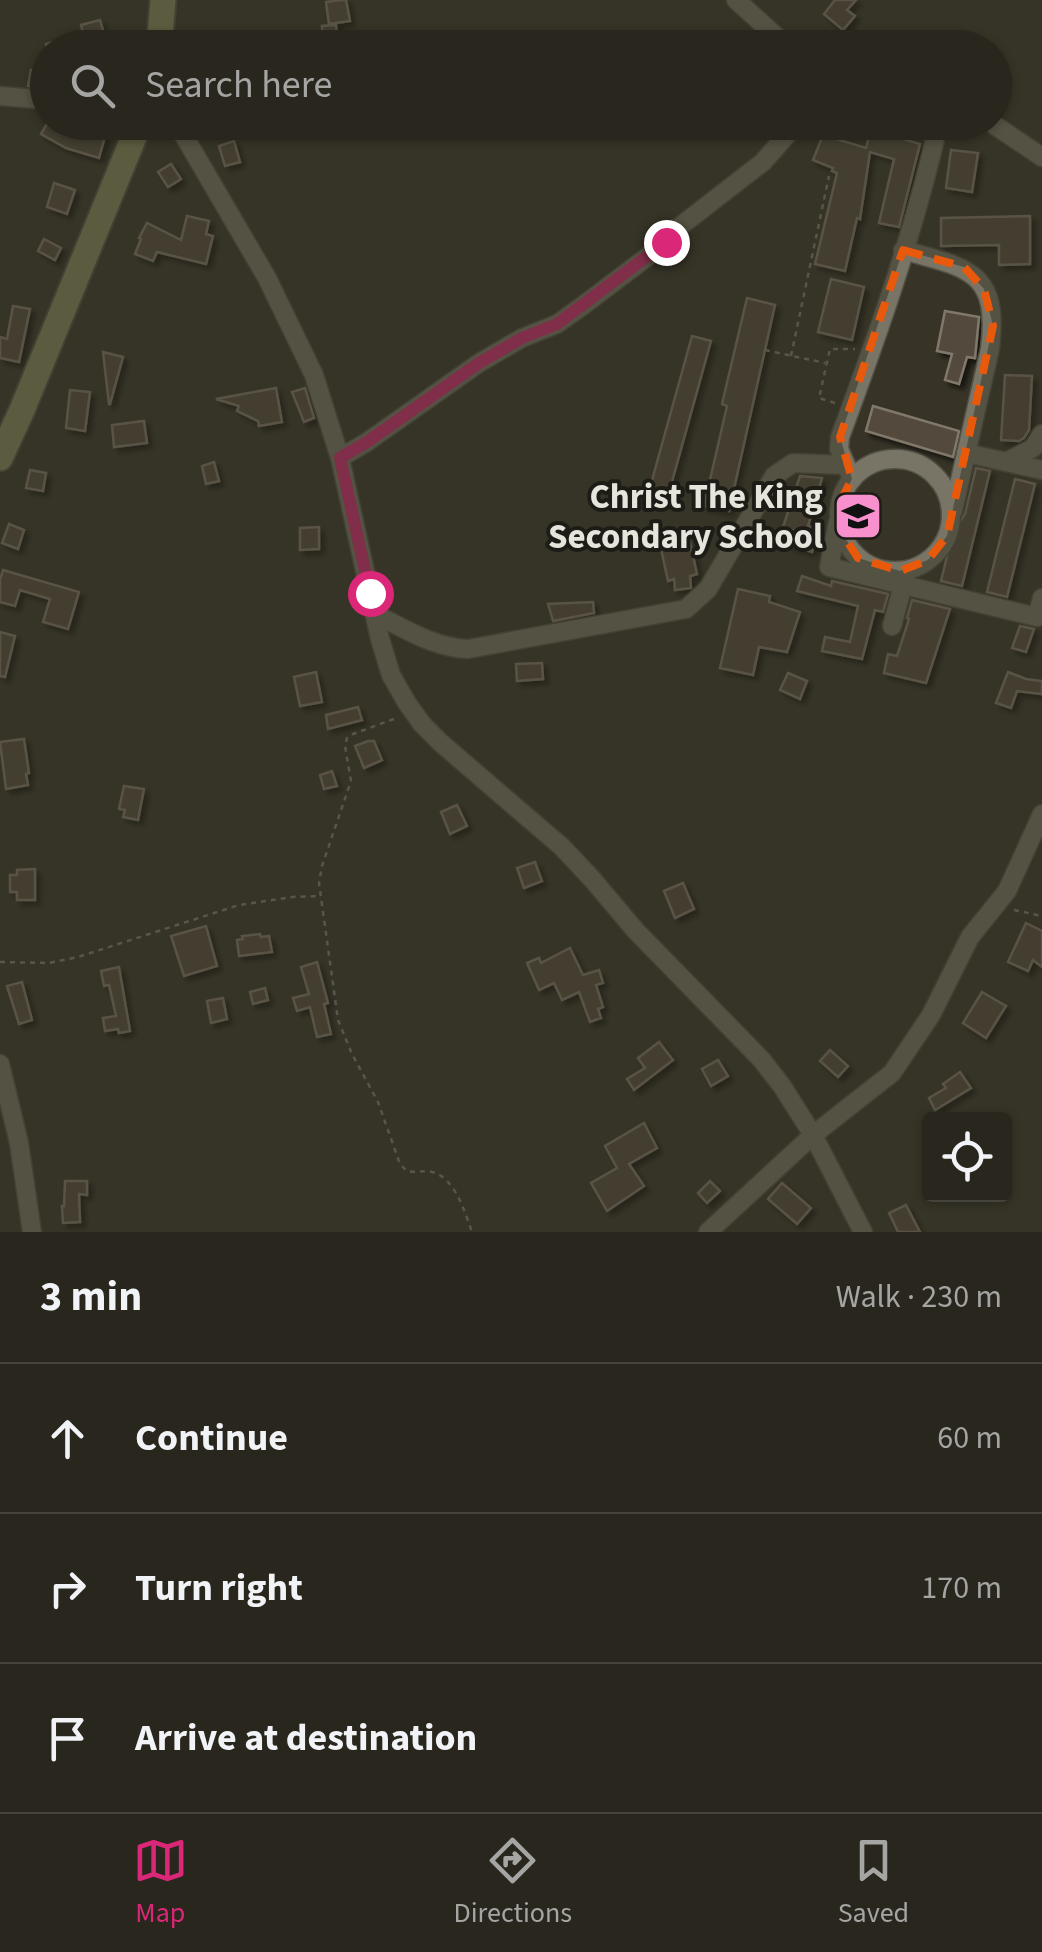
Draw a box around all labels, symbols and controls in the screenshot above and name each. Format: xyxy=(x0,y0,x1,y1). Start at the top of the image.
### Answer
search box xyxy=(30,30,1012,140)
icon: search xyxy=(65,58,120,113)
text: Search here xyxy=(145,58,332,112)
route end xyxy=(644,220,690,266)
place label: Christ The King Secondary School xyxy=(548,472,823,562)
school or university icon: Christ The King Secondary School xyxy=(832,490,884,542)
route start xyxy=(348,571,394,617)
map controls xyxy=(922,1112,1012,1202)
button: locate xyxy=(922,1112,1012,1202)
text: 3 min xyxy=(40,1267,142,1327)
text: Walk · 230 m xyxy=(836,1274,1002,1320)
icon: ahead xyxy=(40,1411,95,1466)
text: Continue xyxy=(135,1411,288,1465)
text: 60 m xyxy=(937,1415,1002,1461)
icon: right xyxy=(40,1561,95,1616)
text: Turn right xyxy=(135,1561,303,1615)
text: 170 m xyxy=(921,1565,1002,1611)
icon: arrive xyxy=(40,1711,95,1766)
text: Arrive at destination xyxy=(135,1711,477,1765)
tab: Map xyxy=(133,1833,188,1933)
tab: Directions xyxy=(454,1833,572,1933)
tab: Saved xyxy=(838,1833,909,1933)

